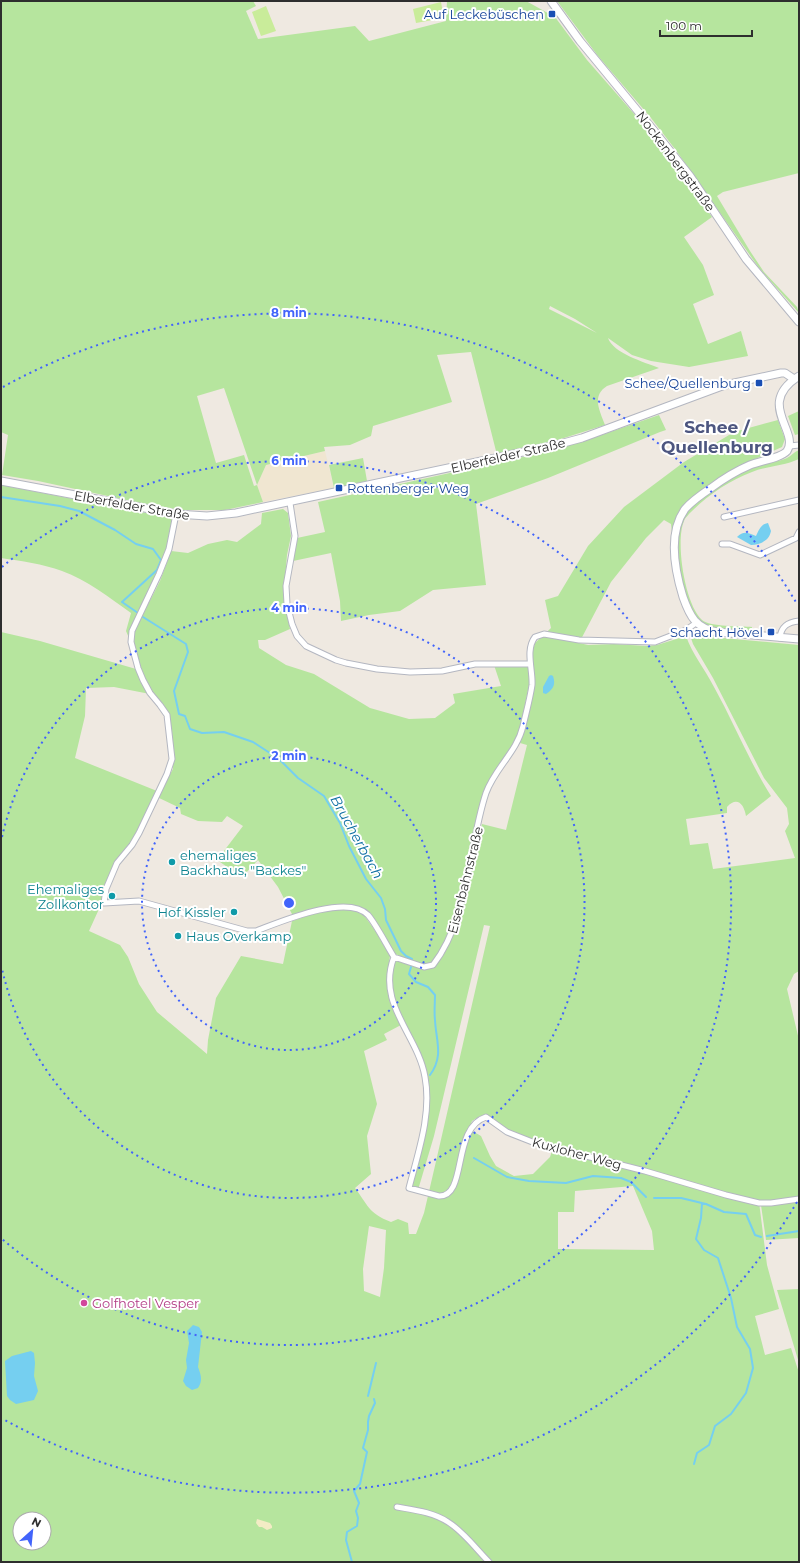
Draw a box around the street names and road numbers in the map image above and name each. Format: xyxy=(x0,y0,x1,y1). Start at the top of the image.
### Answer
street label: Nockenbergstraße xyxy=(633,108,719,214)
street label: Elberfelder Straße xyxy=(449,434,567,476)
street label: Elberfelder Straße xyxy=(73,487,191,523)
street label: Eisenbahnstraße xyxy=(444,825,486,935)
street label: Kuxloher Weg xyxy=(530,1133,624,1173)

